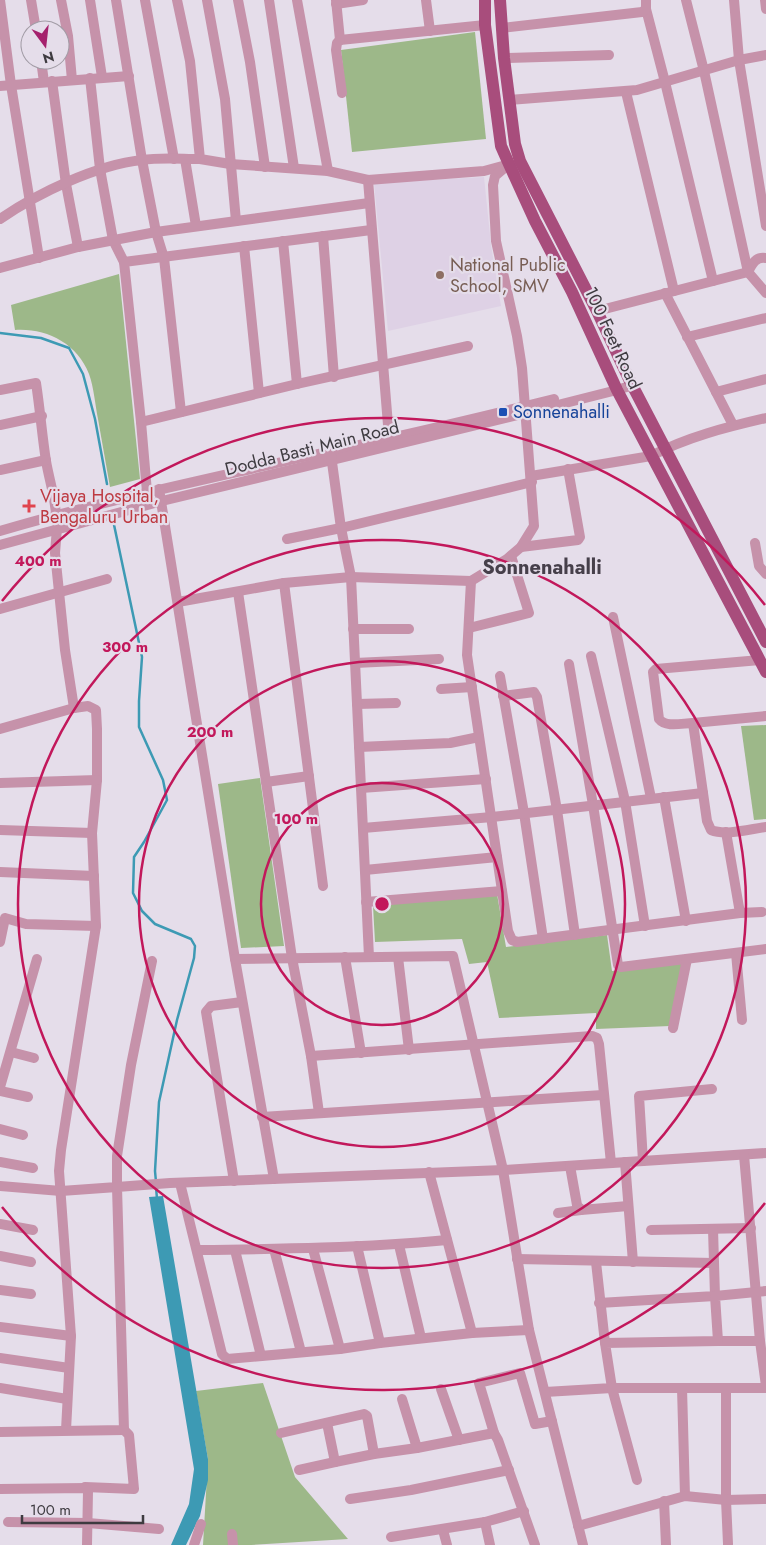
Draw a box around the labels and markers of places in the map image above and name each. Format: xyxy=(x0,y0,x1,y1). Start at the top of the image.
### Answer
place label: National Public School, SMV xyxy=(450,252,566,299)
marker: National Public School, SMV xyxy=(434,269,446,281)
place label: Sonnenahalli xyxy=(513,399,610,425)
marker: Sonnenahalli xyxy=(497,406,509,418)
place label: Vijaya Hospital, Bengaluru Urban xyxy=(40,483,168,530)
marker: Vijaya Hospital, Bengaluru Urban xyxy=(22,499,36,513)
centre of rings xyxy=(373,895,391,913)

